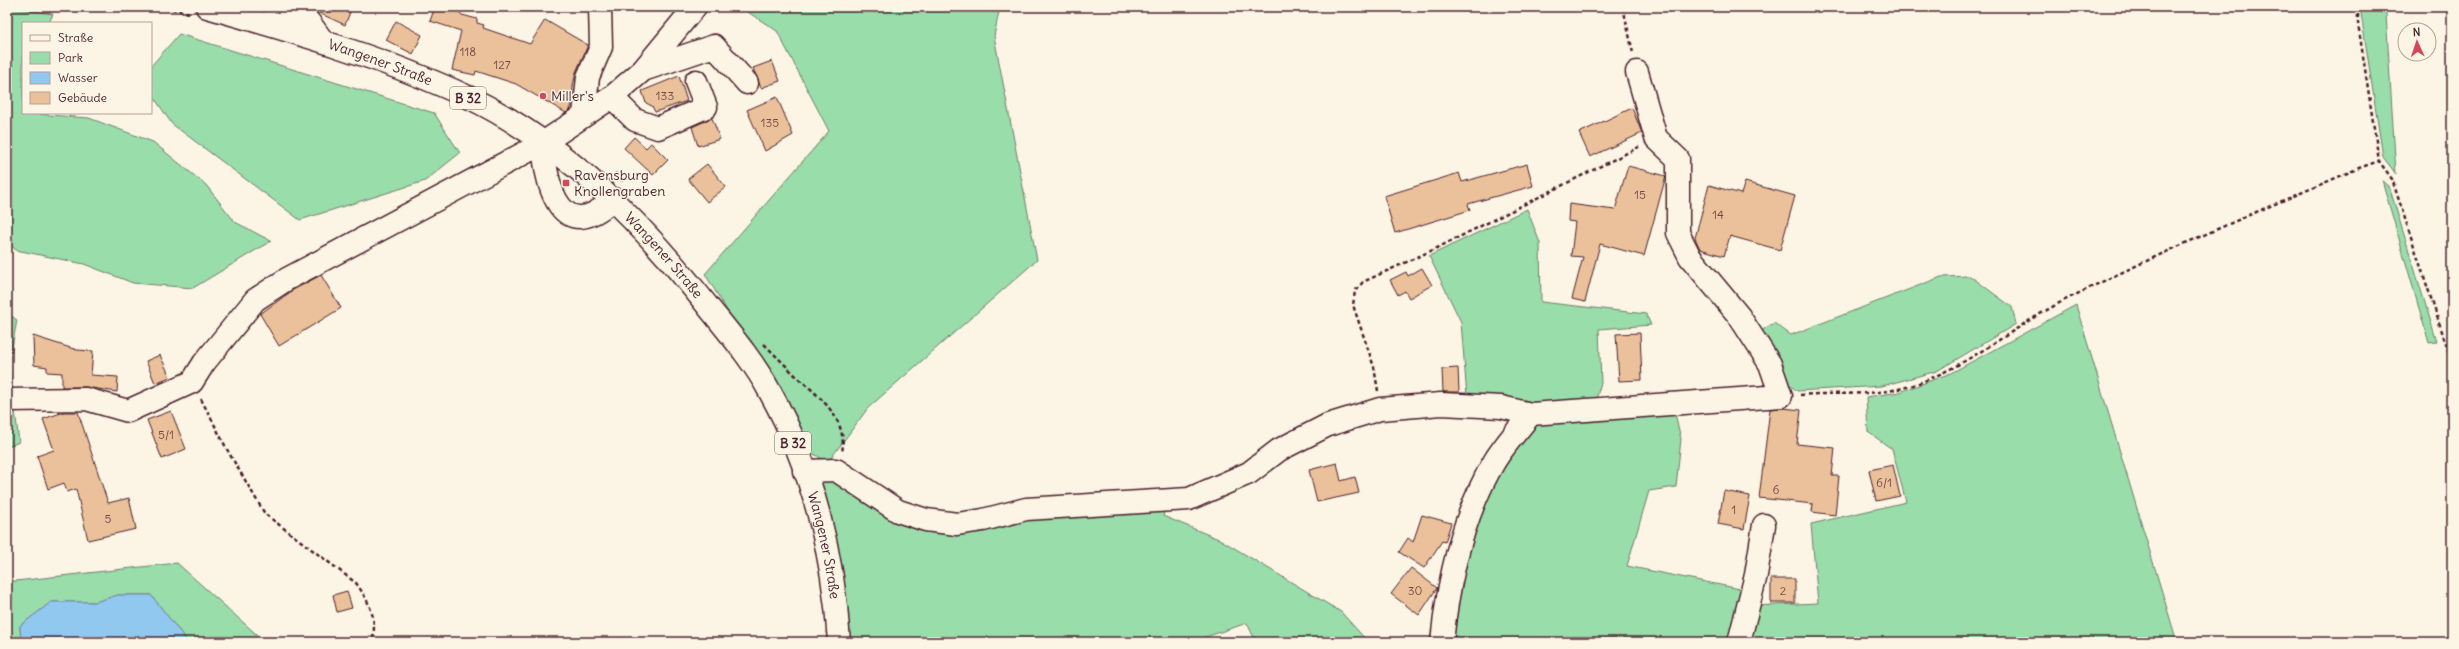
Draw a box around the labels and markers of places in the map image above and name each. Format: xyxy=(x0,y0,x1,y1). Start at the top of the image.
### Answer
place label: Miller's xyxy=(551,87,594,105)
marker: Miller's xyxy=(538,91,548,101)
place label: Ravensburg Knollengraben xyxy=(574,166,665,200)
marker: Ravensburg Knollengraben xyxy=(561,178,571,188)

